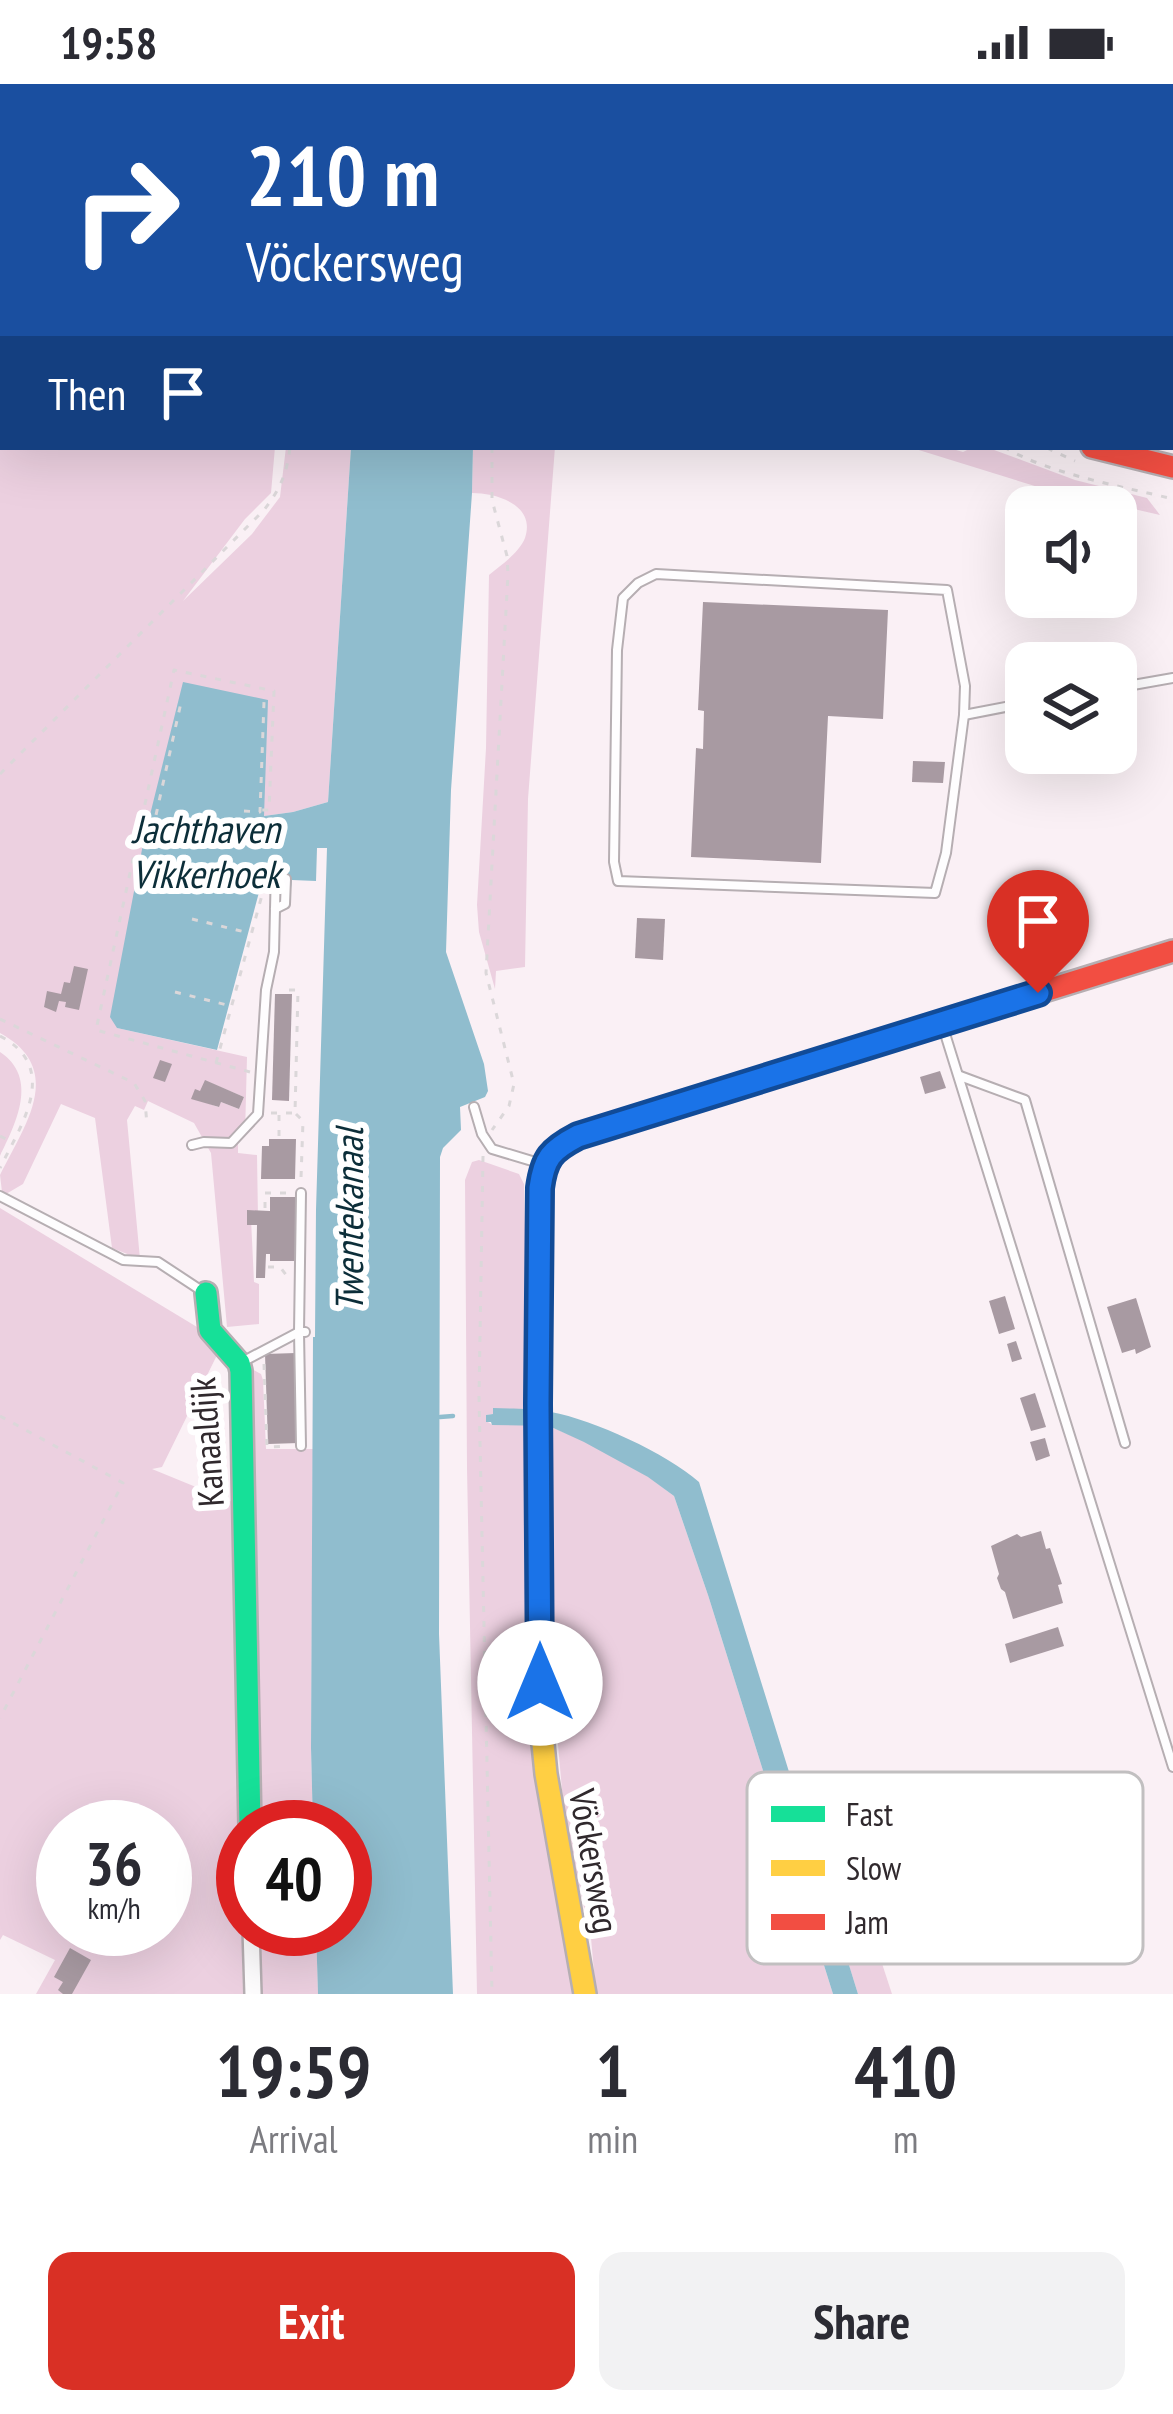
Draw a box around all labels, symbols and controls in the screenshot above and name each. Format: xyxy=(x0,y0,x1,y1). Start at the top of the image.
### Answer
text: 19:58 xyxy=(60,13,157,71)
text: 210 m xyxy=(246,120,439,229)
icon: right xyxy=(48,132,204,288)
text: Vöckersweg xyxy=(246,226,464,296)
icon: arrive xyxy=(150,360,216,426)
text: Then xyxy=(48,364,126,422)
map controls xyxy=(1005,486,1137,774)
button: sound xyxy=(1005,486,1137,618)
button: layers xyxy=(1005,642,1137,774)
water label: Jachthaven Vikkerhoek xyxy=(131,803,285,899)
pin xyxy=(987,870,1089,993)
icon: arrive xyxy=(1005,888,1071,954)
water label: Twentekanaal xyxy=(323,1124,374,1312)
street label: Kanaaldijk xyxy=(178,1376,234,1508)
position arrow xyxy=(477,1620,603,1746)
legend xyxy=(747,1772,1143,1964)
street label: Vöckersweg xyxy=(559,1784,631,1937)
text: Fast xyxy=(846,1792,893,1835)
speed limit sign: 40 xyxy=(216,1800,372,1956)
text: 36 xyxy=(85,1824,143,1902)
text: Slow xyxy=(846,1846,902,1889)
text: km/h xyxy=(87,1888,141,1927)
text: Jam xyxy=(845,1900,889,1943)
text: 19:59 xyxy=(216,2024,372,2117)
text: 1 xyxy=(596,2024,630,2117)
text: 410 xyxy=(854,2024,957,2117)
text: Arrival xyxy=(250,2113,338,2164)
text: min xyxy=(587,2113,638,2164)
text: m xyxy=(893,2113,918,2164)
button: Exit xyxy=(48,2252,575,2390)
button: Share xyxy=(599,2252,1125,2390)

